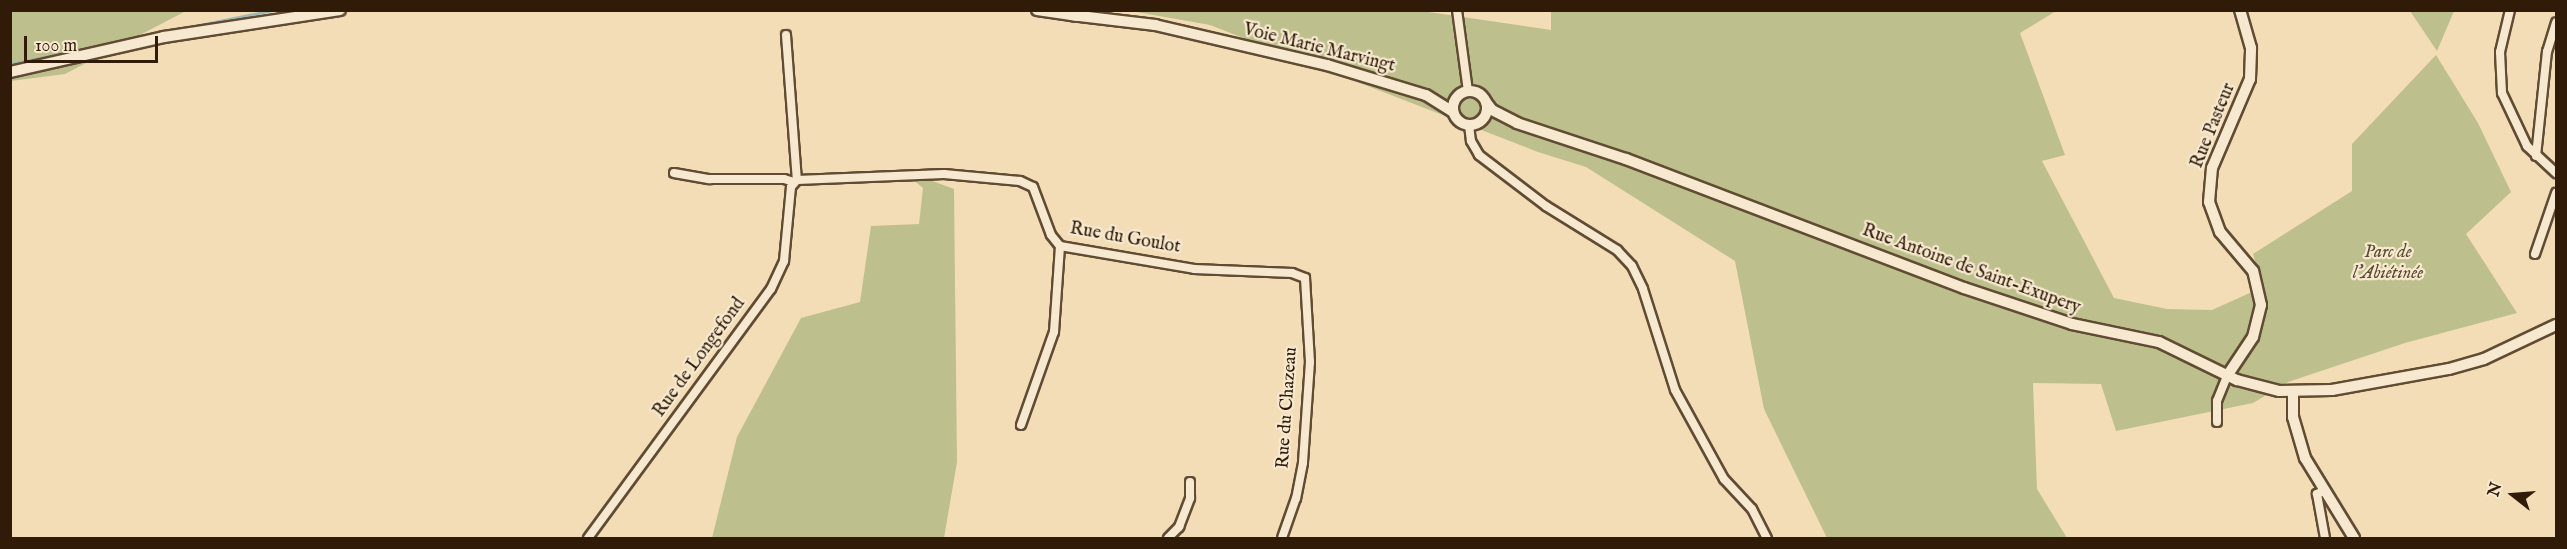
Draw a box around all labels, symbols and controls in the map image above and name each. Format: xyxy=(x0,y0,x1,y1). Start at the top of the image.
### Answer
street label: Voie Marie Marvingt xyxy=(1241,20,1397,78)
scale bar xyxy=(27,24,160,62)
text: 100 m xyxy=(35,35,77,58)
street label: Rue Pasteur xyxy=(2187,80,2241,172)
street label: Rue du Goulot xyxy=(1068,219,1182,259)
street label: Rue Antoine de Saint-Exupery xyxy=(1859,220,2083,320)
park label: Parc de l'Abiétinée xyxy=(2353,243,2423,286)
street label: Rue de Longefond xyxy=(649,294,751,422)
street label: Rue du Chazeau xyxy=(1273,346,1303,470)
north arrow xyxy=(2483,465,2543,525)
text: N xyxy=(2484,480,2507,499)

